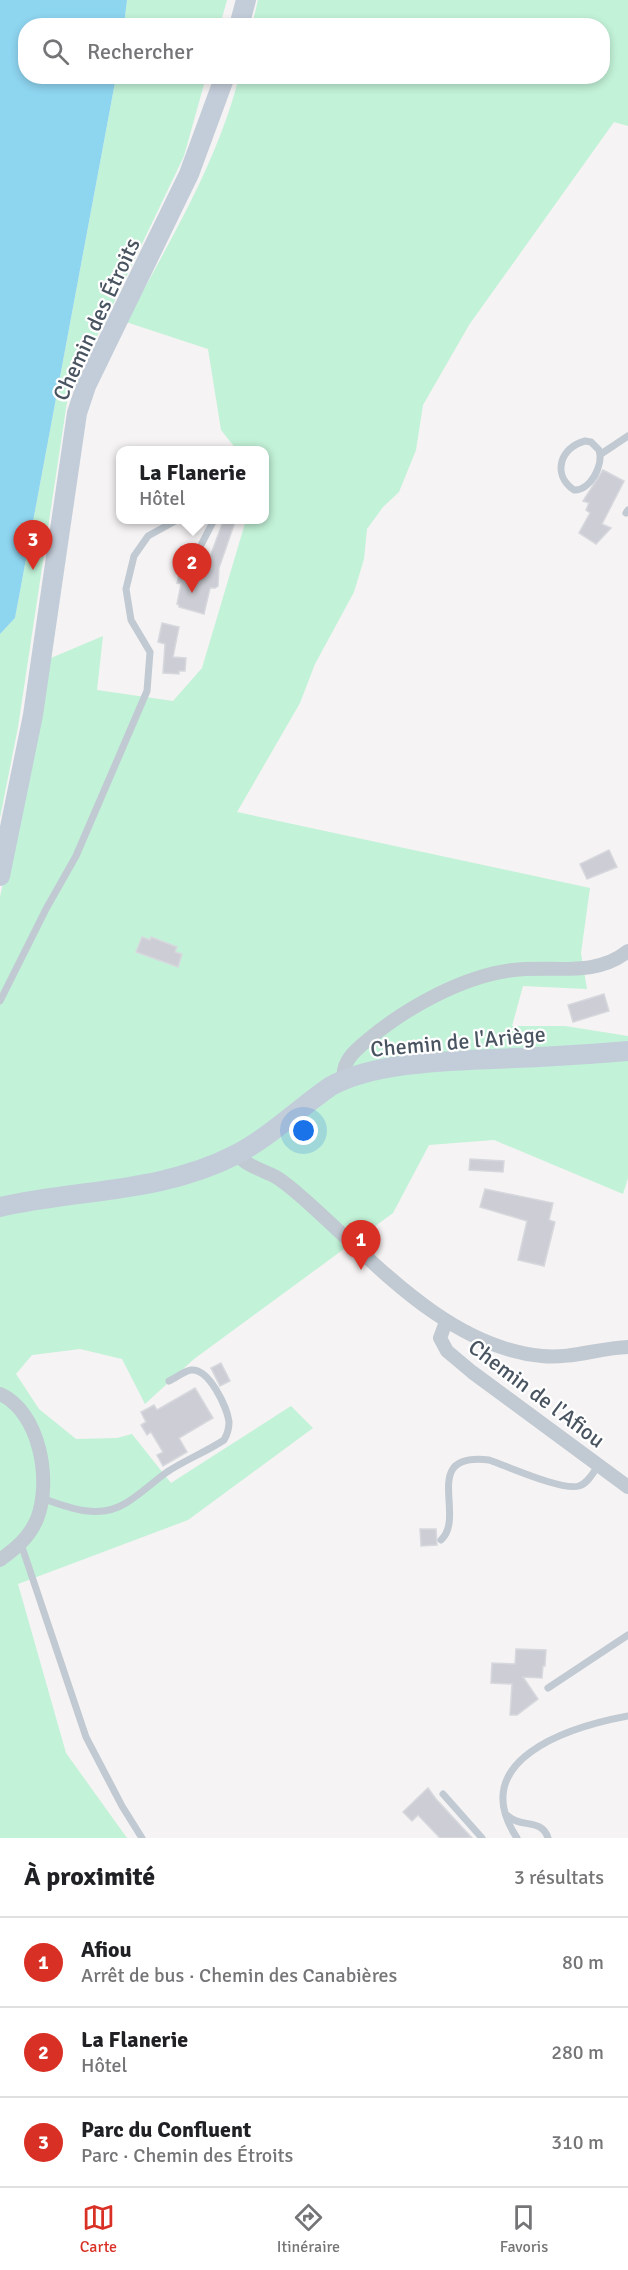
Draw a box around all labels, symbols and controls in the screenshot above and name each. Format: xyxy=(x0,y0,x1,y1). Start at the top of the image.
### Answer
search box xyxy=(18,18,610,84)
icon: search xyxy=(39,35,72,68)
text: Rechercher xyxy=(87,38,193,65)
street label: Chemin des Étroits xyxy=(47,234,146,405)
popup xyxy=(116,446,269,524)
text: La Flanerie xyxy=(139,459,246,486)
text: Hôtel xyxy=(139,486,185,511)
pin: 3 xyxy=(14,520,52,570)
pin: 2 xyxy=(172,544,212,593)
street label: Chemin de l'Ariège xyxy=(369,1020,547,1063)
your location xyxy=(289,1116,318,1145)
pin: 1 xyxy=(342,1220,380,1270)
street label: Chemin de l'Afiou xyxy=(463,1333,610,1453)
text: À proximité xyxy=(24,1861,155,1893)
text: 3 résultats xyxy=(514,1865,604,1890)
text: Afiou xyxy=(81,1936,132,1963)
text: 1 xyxy=(38,1950,49,1975)
text: 80 m xyxy=(562,1950,604,1975)
text: Arrêt de bus · Chemin des Canabières xyxy=(81,1963,397,1988)
text: La Flanerie xyxy=(81,2026,188,2053)
text: 2 xyxy=(38,2040,49,2065)
text: 280 m xyxy=(551,2040,604,2065)
text: Hôtel xyxy=(81,2053,127,2078)
text: Parc du Confluent xyxy=(81,2116,251,2143)
text: 3 xyxy=(38,2130,49,2155)
text: 310 m xyxy=(551,2130,604,2155)
text: Parc · Chemin des Étroits xyxy=(81,2143,293,2168)
tab: Carte xyxy=(80,2201,117,2257)
tab: Itinéraire xyxy=(277,2201,340,2257)
tab: Favoris xyxy=(500,2201,548,2257)

